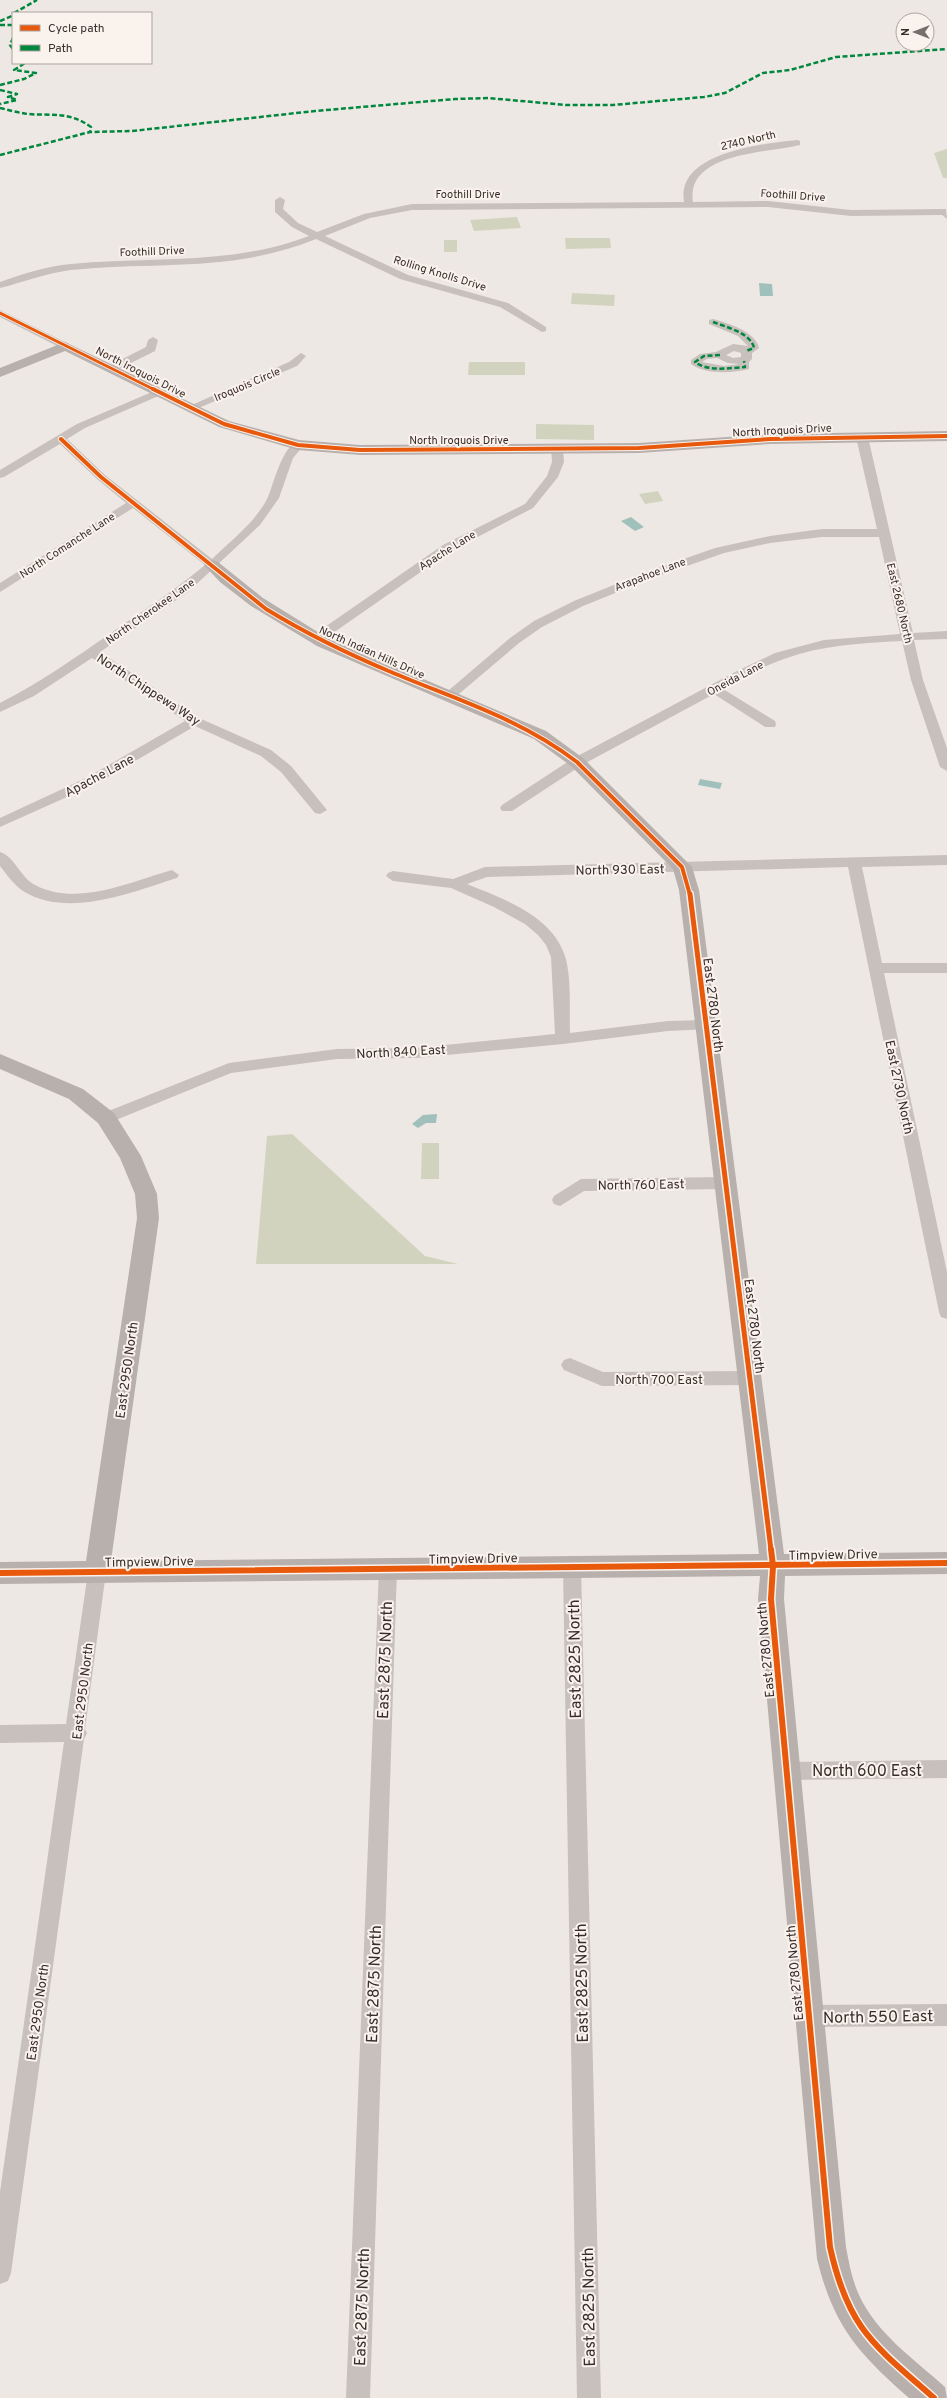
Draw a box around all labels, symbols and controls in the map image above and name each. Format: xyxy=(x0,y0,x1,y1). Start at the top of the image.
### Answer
legend xyxy=(12,12,152,64)
north arrow xyxy=(895,12,935,52)
text: Cycle path xyxy=(48,21,105,37)
text: N xyxy=(899,28,913,36)
text: Path xyxy=(48,41,73,57)
street label: 2740 North xyxy=(719,128,777,154)
street label: Foothill Drive xyxy=(760,187,826,205)
street label: Foothill Drive xyxy=(436,188,501,202)
street label: Foothill Drive xyxy=(119,244,185,260)
street label: Rolling Knolls Drive xyxy=(392,253,488,295)
street label: North Iroquois Drive xyxy=(93,344,188,402)
street label: Iroquois Circle xyxy=(212,365,283,405)
street label: North Iroquois Drive xyxy=(732,421,832,441)
street label: North Iroquois Drive xyxy=(409,434,509,448)
street label: North Comanche Lane xyxy=(17,510,118,582)
street label: Apache Lane xyxy=(416,528,479,574)
street label: Arapahoe Lane xyxy=(613,555,688,595)
street label: East 2680 North xyxy=(883,562,915,645)
street label: North Cherokee Lane xyxy=(103,576,198,648)
street label: North Indian Hills Drive xyxy=(317,623,427,683)
street label: North Chippewa Way xyxy=(93,651,203,730)
street label: Oneida Lane xyxy=(705,658,766,700)
street label: Apache Lane xyxy=(63,752,137,802)
street label: North 930 East xyxy=(575,862,665,880)
street label: East 2780 North xyxy=(698,957,726,1054)
street label: East 2730 North xyxy=(880,1039,916,1136)
street label: North 840 East xyxy=(356,1043,446,1063)
street label: North 760 East xyxy=(597,1177,685,1195)
street label: East 2780 North xyxy=(739,1278,767,1375)
street label: East 2950 North xyxy=(113,1321,143,1420)
street label: North 700 East xyxy=(615,1373,703,1389)
street label: Timpview Drive xyxy=(788,1547,878,1565)
street label: Timpview Drive xyxy=(428,1551,518,1569)
street label: Timpview Drive xyxy=(104,1554,194,1572)
street label: East 2825 North xyxy=(565,1599,587,1719)
street label: East 2875 North xyxy=(374,1601,398,1719)
street label: East 2780 North xyxy=(755,1602,779,1698)
street label: East 2950 North xyxy=(70,1642,98,1741)
street label: North 600 East xyxy=(812,1762,922,1782)
street label: East 2825 North xyxy=(572,1923,594,2043)
street label: East 2875 North xyxy=(363,1925,387,2043)
street label: East 2780 North xyxy=(784,1925,808,2021)
street label: East 2950 North xyxy=(24,1963,54,2062)
street label: North 550 East xyxy=(823,2007,933,2029)
street label: East 2825 North xyxy=(579,2247,601,2367)
street label: East 2875 North xyxy=(351,2248,375,2366)

